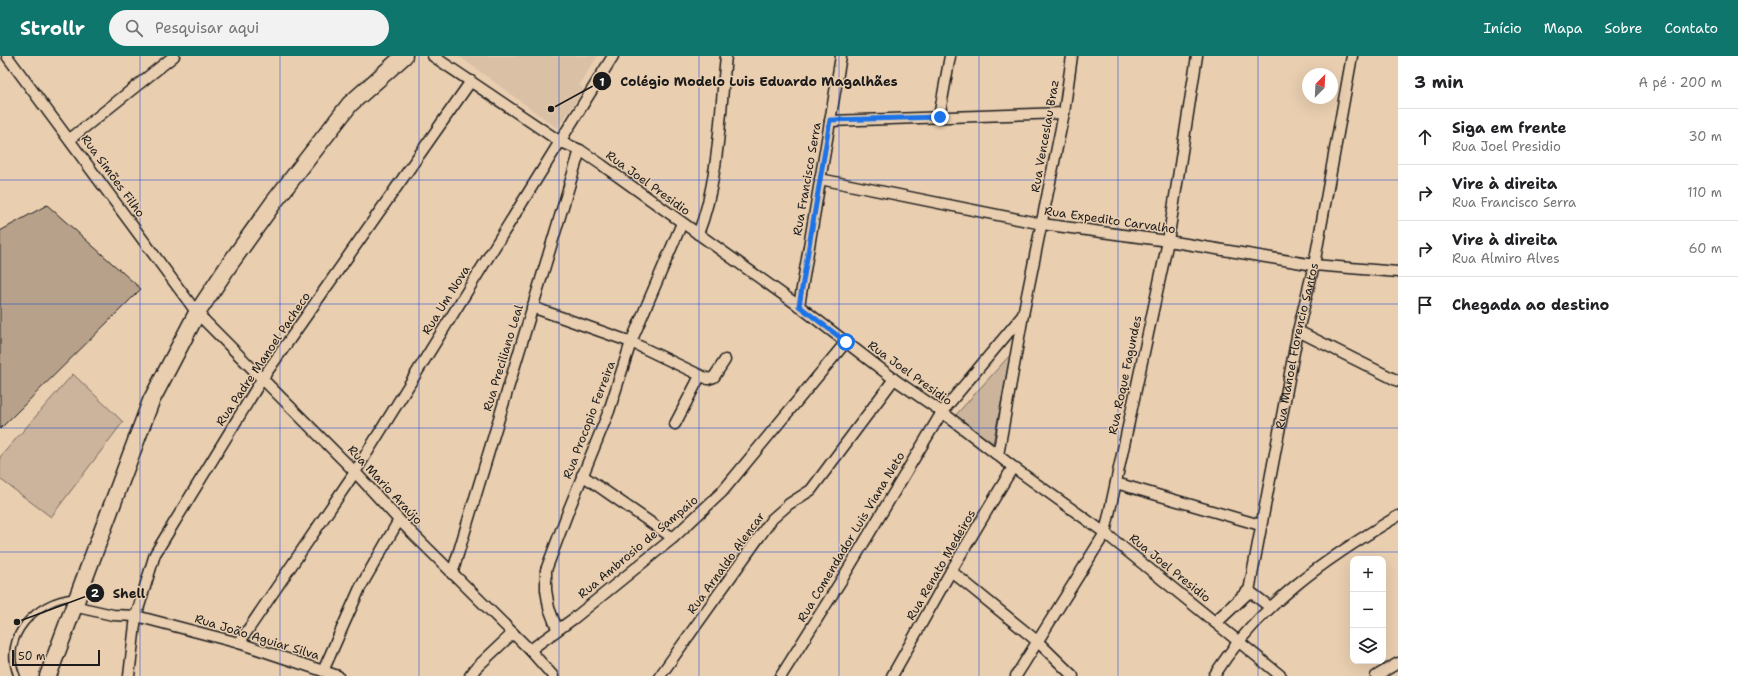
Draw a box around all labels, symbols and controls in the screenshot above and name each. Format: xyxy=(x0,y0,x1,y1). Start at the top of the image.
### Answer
search box xyxy=(109,10,389,46)
text: Strollr xyxy=(20,16,85,41)
icon: search xyxy=(123,17,145,39)
text: Pesquisar aqui xyxy=(155,18,259,38)
text: Início xyxy=(1483,19,1522,37)
text: Mapa xyxy=(1544,19,1583,37)
text: Sobre xyxy=(1605,19,1642,37)
text: Contato xyxy=(1664,19,1718,37)
north arrow xyxy=(1302,68,1338,104)
callout: Colégio Modelo Luis Eduardo Magalhães xyxy=(592,69,906,94)
text: 3 min xyxy=(1414,71,1464,93)
text: Colégio Modelo Luis Eduardo Magalhães xyxy=(620,73,898,90)
text: 1 xyxy=(599,74,605,90)
text: A pé · 200 m xyxy=(1639,74,1722,91)
street label: Rua Venceslau Braz xyxy=(1027,78,1063,194)
route end xyxy=(931,108,949,126)
text: Siga em frente xyxy=(1452,118,1567,138)
street label: Rua Francisco Serra xyxy=(789,121,825,237)
icon: ahead xyxy=(1414,126,1436,148)
text: 30 m xyxy=(1688,128,1722,145)
street label: Rua Simões Filho xyxy=(78,131,148,221)
text: Rua Joel Presidio xyxy=(1452,138,1561,155)
street label: Rua Joel Presidio xyxy=(603,147,693,219)
text: Vire à direita xyxy=(1452,174,1557,194)
icon: right xyxy=(1414,182,1436,204)
text: 110 m xyxy=(1687,184,1722,201)
text: Rua Francisco Serra xyxy=(1452,194,1576,211)
street label: Rua Expedito Carvalho xyxy=(1043,203,1177,237)
text: Vire à direita xyxy=(1452,230,1557,250)
icon: right xyxy=(1414,238,1436,260)
text: 60 m xyxy=(1689,240,1722,257)
text: Rua Almiro Alves xyxy=(1452,250,1560,267)
street label: Rua Manoel Florencio Santos xyxy=(1272,261,1322,431)
street label: Rua Um Nova xyxy=(418,262,474,338)
street label: Rua Padre Manoel Pacheco xyxy=(212,289,314,429)
icon: arrive xyxy=(1414,294,1436,316)
text: Chegada ao destino xyxy=(1452,295,1609,315)
street label: Rua Preciliano Leal xyxy=(479,302,527,413)
street label: Rua Roque Fagundes xyxy=(1105,314,1145,436)
route start xyxy=(837,333,855,351)
street label: Rua Joel Presidio xyxy=(865,337,955,409)
street label: Rua Procopio Ferreira xyxy=(559,358,619,481)
street label: Rua Mario Araújo xyxy=(344,442,426,528)
street label: Rua Comendador Luis Viana Neto xyxy=(794,449,908,625)
street label: Rua Ambrosio de Sampaio xyxy=(575,492,701,602)
street label: Rua Renato Medeiros xyxy=(903,507,979,623)
street label: Rua Arnaldo Alencar xyxy=(684,509,769,617)
street label: Rua Joel Presidio xyxy=(1126,530,1214,606)
map controls xyxy=(1350,556,1386,664)
button: + xyxy=(1350,556,1386,592)
callout: Shell xyxy=(85,580,154,605)
text: 2 xyxy=(91,585,100,601)
text: Shell xyxy=(113,585,146,602)
button: − xyxy=(1350,592,1386,628)
street label: Rua João Aguiar Silva xyxy=(193,610,322,664)
button: layers xyxy=(1350,628,1386,664)
scale bar xyxy=(12,648,100,667)
text: 50 m xyxy=(18,649,46,664)

